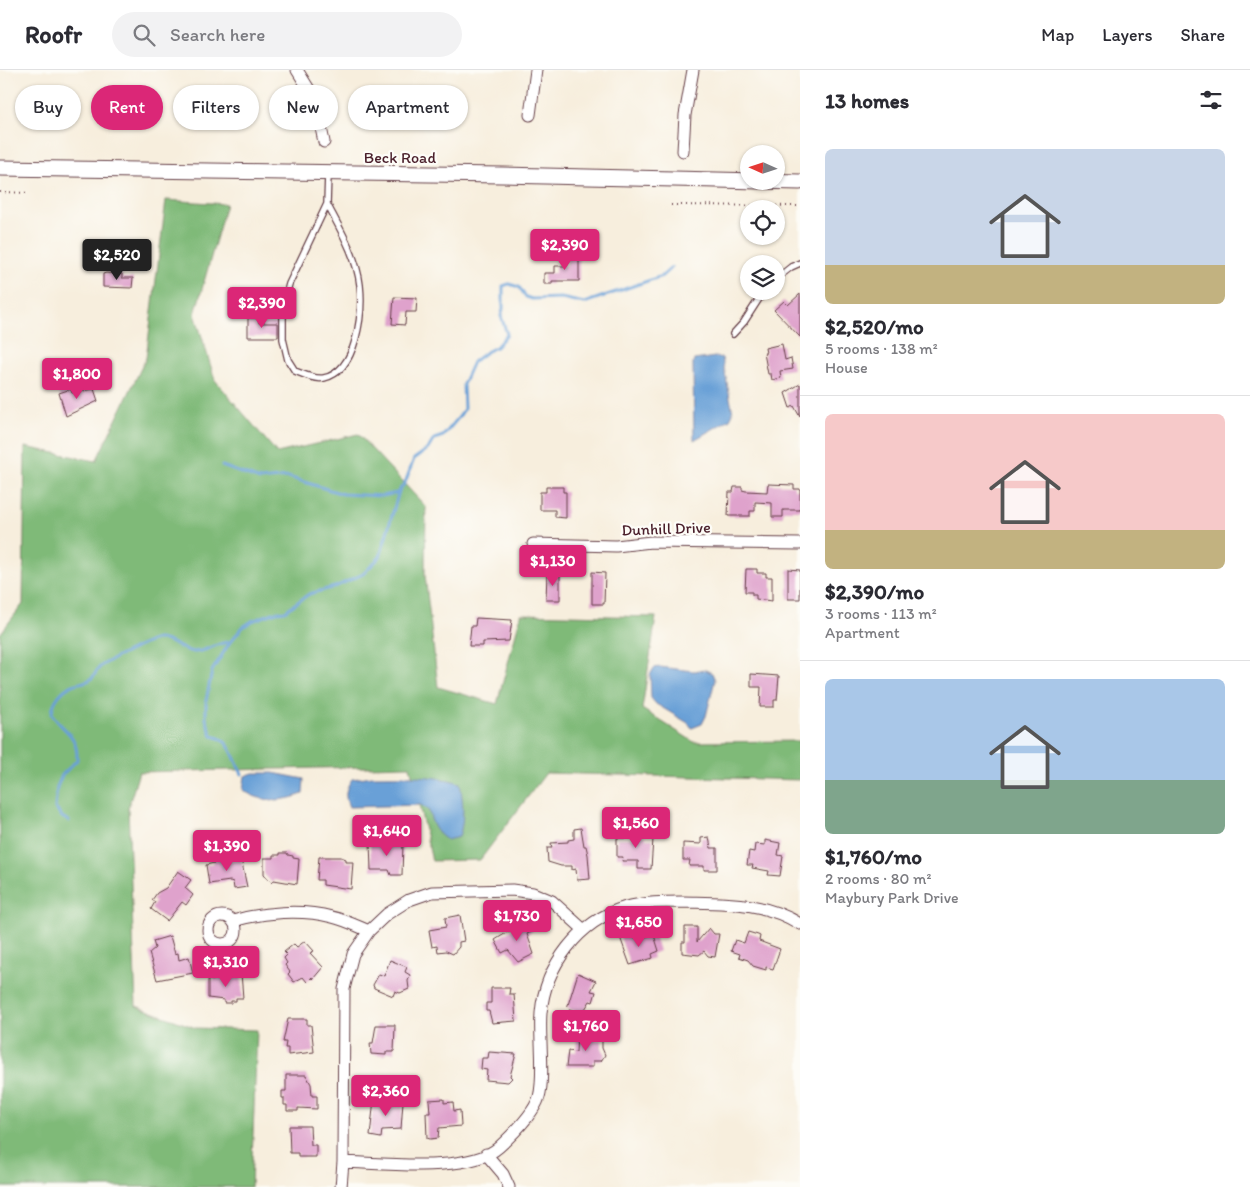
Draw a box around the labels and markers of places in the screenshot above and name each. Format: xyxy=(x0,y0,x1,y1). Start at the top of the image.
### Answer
pin: $2,390 xyxy=(524,228,606,271)
pin: $2,520 xyxy=(76,238,158,281)
pin: $2,390 xyxy=(221,286,303,329)
pin: $1,800 xyxy=(36,358,118,400)
pin: $1,130 xyxy=(512,544,594,587)
pin: $1,560 xyxy=(595,806,677,849)
pin: $1,640 xyxy=(346,814,428,857)
pin: $1,390 xyxy=(186,830,268,872)
pin: $1,730 xyxy=(476,900,558,942)
pin: $1,650 xyxy=(598,906,680,948)
pin: $1,310 xyxy=(185,946,267,988)
pin: $1,760 xyxy=(545,1010,627,1052)
pin: $2,360 xyxy=(345,1074,427,1117)

